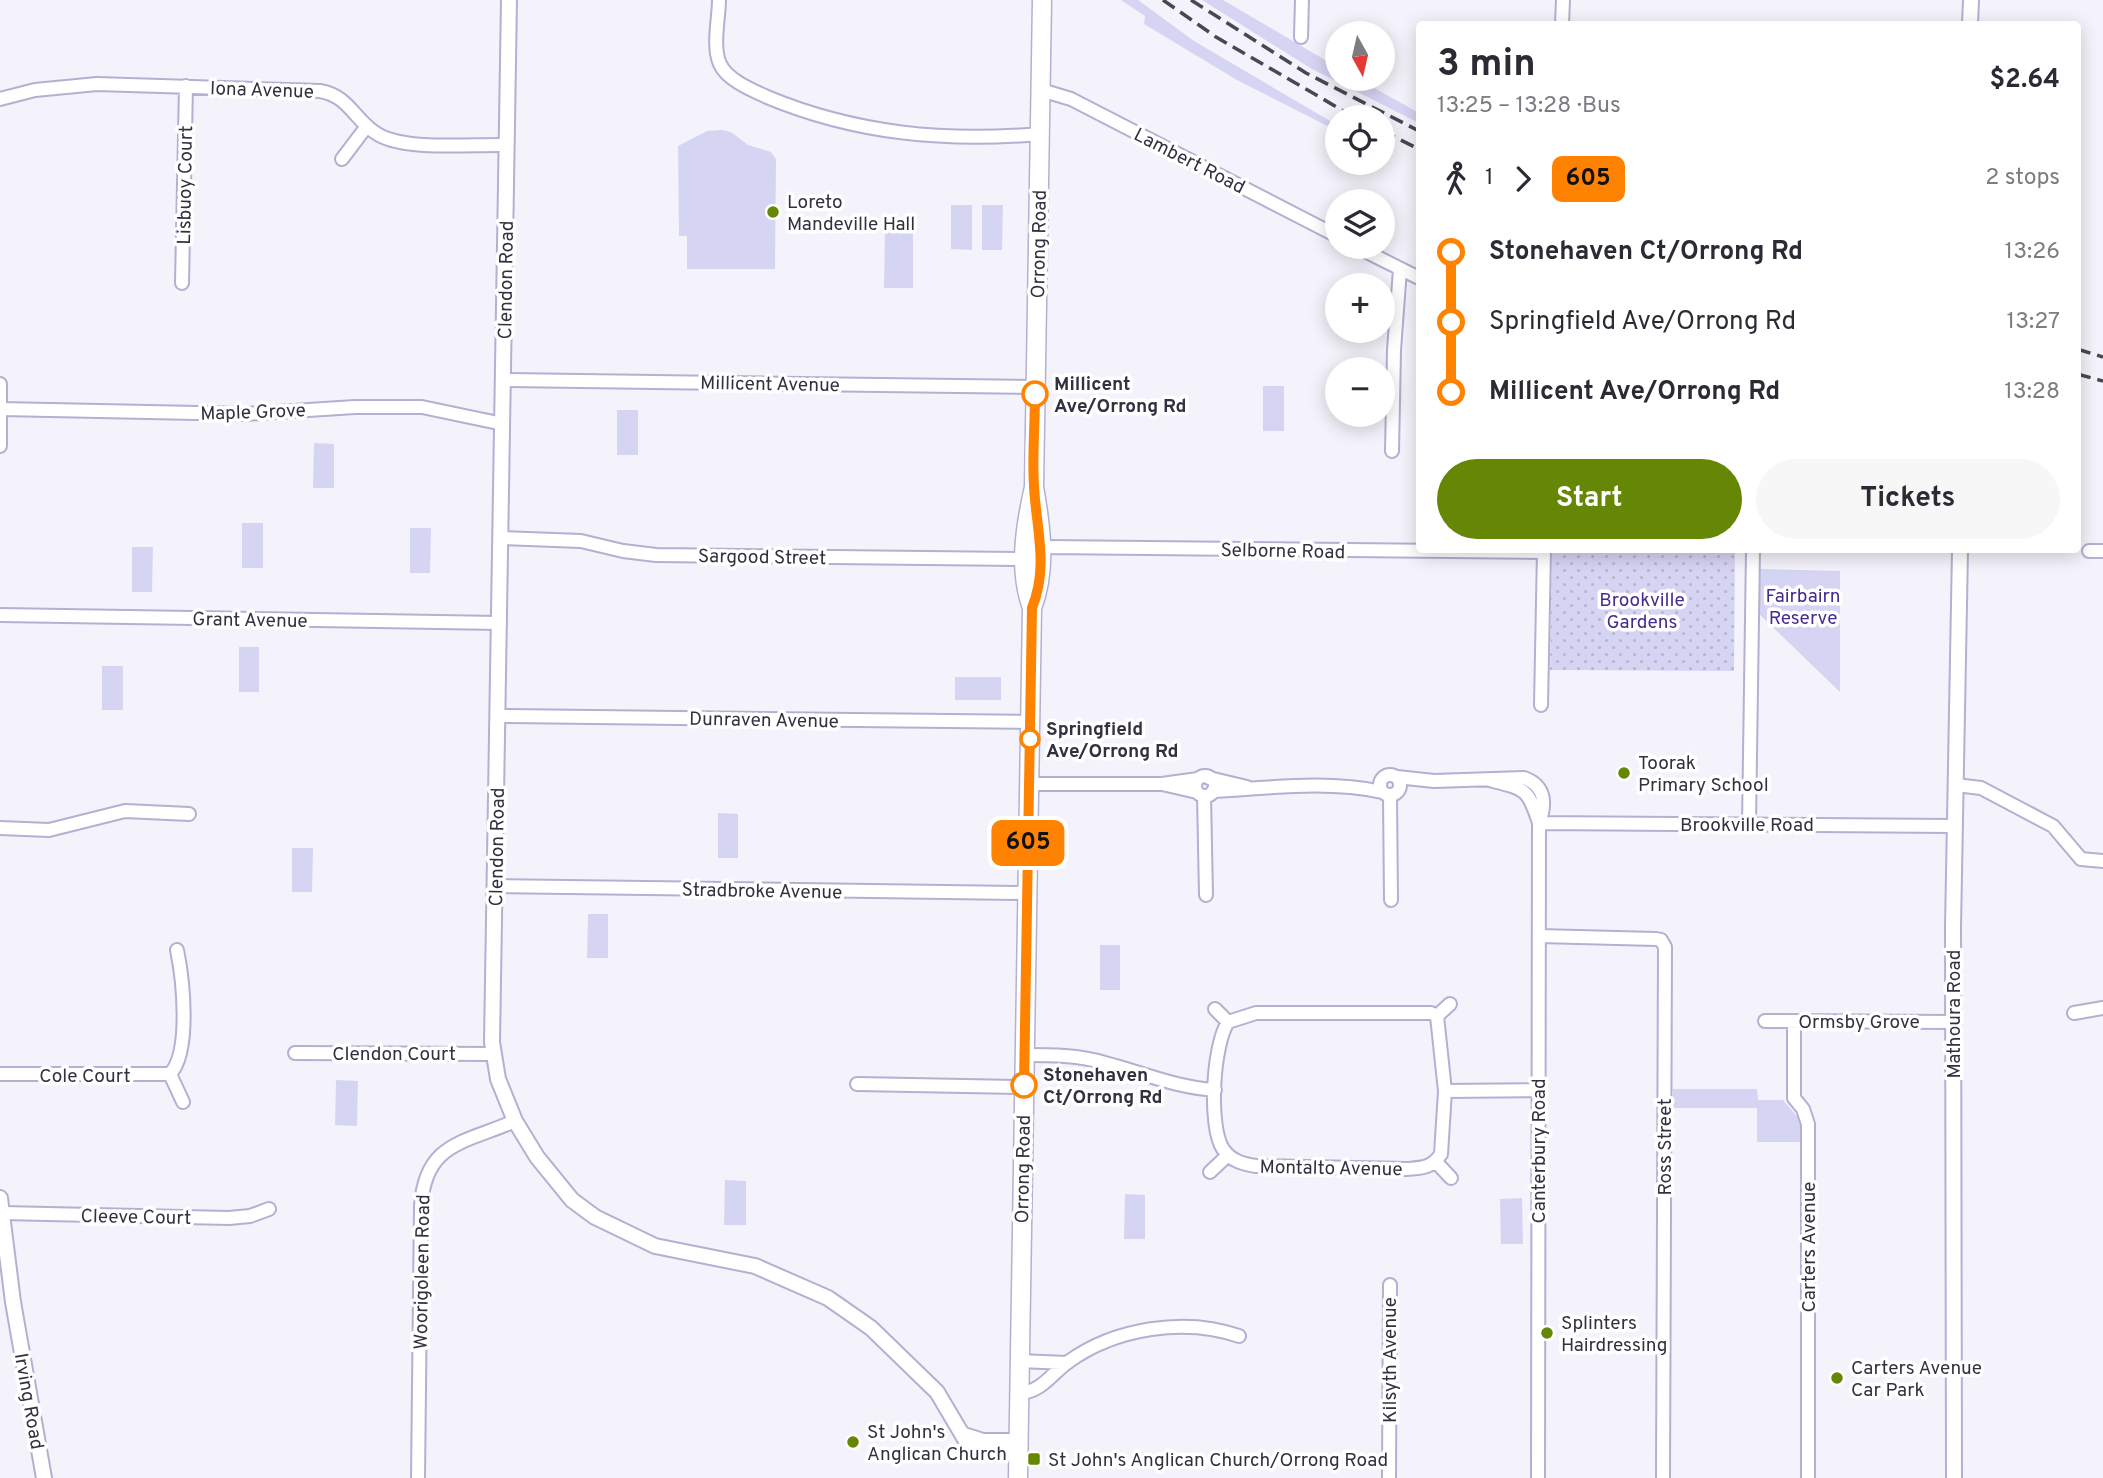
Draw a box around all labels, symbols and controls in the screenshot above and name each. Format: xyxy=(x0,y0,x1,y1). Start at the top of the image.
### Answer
north arrow xyxy=(1325,21,1395,91)
map controls xyxy=(1325,21,1395,427)
text: 3 min xyxy=(1437,41,1536,90)
text: $2.64 xyxy=(1989,64,2060,97)
street label: Iona Avenue xyxy=(210,77,314,105)
text: 13:25 – 13:28 · Bus xyxy=(1437,92,1621,121)
button: locate xyxy=(1325,105,1395,175)
street label: Lambert Road xyxy=(1129,123,1249,200)
street label: Lisbuoy Court xyxy=(173,125,199,245)
icon: walk xyxy=(1437,160,1475,198)
icon: forward xyxy=(1504,160,1542,198)
text: 1 xyxy=(1485,164,1494,193)
text: 605 xyxy=(1566,164,1611,194)
text: 2 stops xyxy=(1985,164,2060,193)
street label: Orrong Road xyxy=(1027,189,1053,299)
button: layers xyxy=(1325,189,1395,259)
place label: Loreto Mandeville Hall xyxy=(787,191,915,237)
marker: Loreto Mandeville Hall xyxy=(765,204,781,220)
street label: Clendon Road xyxy=(494,220,520,340)
text: Stonehaven Ct/Orrong Rd xyxy=(1489,236,1803,269)
text: 13:26 xyxy=(2005,238,2060,267)
button: + xyxy=(1325,273,1395,343)
text: Springfield Ave/Orrong Rd xyxy=(1489,306,1796,339)
text: 13:27 xyxy=(2007,308,2060,337)
button: − xyxy=(1325,357,1395,427)
street label: Millicent Avenue xyxy=(700,372,840,398)
place label: Millicent Ave/Orrong Rd xyxy=(1054,373,1186,419)
text: Millicent Ave/Orrong Rd xyxy=(1489,376,1780,409)
text: 13:28 xyxy=(2004,378,2060,407)
marker: Millicent Ave/Orrong Rd xyxy=(1022,381,1048,407)
street label: Maple Grove xyxy=(200,399,306,427)
button: Start xyxy=(1437,459,1742,539)
button: Tickets xyxy=(1756,459,2060,539)
street label: Selborne Road xyxy=(1220,539,1346,565)
street label: Sargood Street xyxy=(698,545,826,571)
park label: Fairbairn Reserve xyxy=(1765,585,1841,631)
park label: Brookville Gardens xyxy=(1599,589,1685,635)
street label: Grant Avenue xyxy=(192,608,308,634)
street label: Dunraven Avenue xyxy=(689,708,839,734)
place label: Springfield Ave/Orrong Rd xyxy=(1046,718,1178,764)
marker: Springfield Ave/Orrong Rd xyxy=(1020,729,1040,749)
place label: Toorak Primary School xyxy=(1638,752,1769,798)
marker: Toorak Primary School xyxy=(1616,765,1632,781)
street label: Clendon Road xyxy=(485,787,511,907)
street label: Brookville Road xyxy=(1680,814,1814,838)
line badge: 605 xyxy=(988,820,1068,866)
text: 605 xyxy=(1005,828,1051,858)
street label: Stradbroke Avenue xyxy=(681,879,842,905)
street label: Mathoura Road xyxy=(1943,949,1967,1079)
street label: Ormsby Grove xyxy=(1798,1011,1920,1035)
street label: Clendon Court xyxy=(332,1043,456,1067)
place label: Stonehaven Ct/Orrong Rd xyxy=(1043,1064,1162,1110)
street label: Cole Court xyxy=(39,1065,131,1089)
marker: Stonehaven Ct/Orrong Rd xyxy=(1011,1072,1037,1098)
street label: Canterbury Road xyxy=(1528,1078,1552,1224)
street label: Ross Street xyxy=(1654,1098,1678,1196)
street label: Orrong Road xyxy=(1011,1114,1037,1224)
street label: Montalto Avenue xyxy=(1259,1156,1403,1182)
street label: Carters Avenue xyxy=(1798,1182,1822,1312)
street label: Woorigoleen Road xyxy=(410,1194,436,1350)
street label: Cleeve Court xyxy=(80,1205,192,1231)
street label: Kilsyth Avenue xyxy=(1379,1297,1403,1423)
place label: Splinters Hairdressing xyxy=(1561,1312,1667,1358)
marker: Splinters Hairdressing xyxy=(1539,1325,1555,1341)
street label: Irving Road xyxy=(8,1351,48,1451)
place label: Carters Avenue Car Park xyxy=(1851,1357,1982,1403)
marker: Carters Avenue Car Park xyxy=(1829,1370,1845,1386)
place label: St John's Anglican Church xyxy=(867,1421,1007,1467)
marker: St John's Anglican Church xyxy=(845,1434,861,1450)
place label: St John's Anglican Church/Orrong Road xyxy=(1048,1449,1388,1473)
marker: St John's Anglican Church/Orrong Road xyxy=(1026,1451,1042,1467)

